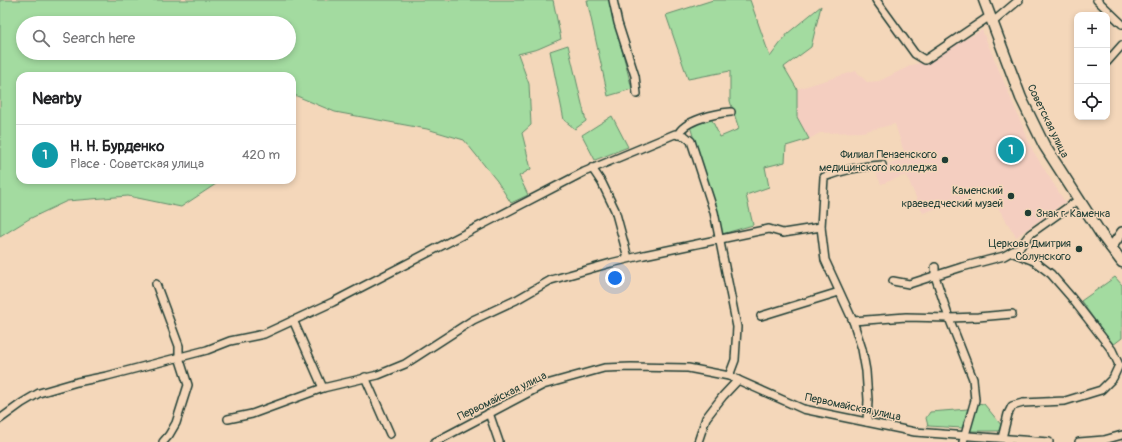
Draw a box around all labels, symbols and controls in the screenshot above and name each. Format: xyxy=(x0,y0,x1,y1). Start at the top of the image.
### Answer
map controls xyxy=(1074,12,1110,120)
button: + xyxy=(1074,12,1110,48)
search box xyxy=(16,16,296,60)
icon: search xyxy=(30,27,52,49)
text: Search here xyxy=(62,29,135,48)
button: − xyxy=(1074,48,1110,84)
street label: Советская улица xyxy=(1025,82,1071,160)
button: locate xyxy=(1074,84,1110,120)
text: Nearby xyxy=(32,88,81,109)
pin: 1 xyxy=(998,135,1024,165)
text: Н. Н. Бурденко xyxy=(70,137,164,156)
text: 1 xyxy=(42,147,48,163)
text: 420 m xyxy=(242,147,280,163)
place label: Филиал Пензенского медицинского колледжа xyxy=(819,148,937,174)
marker: Филиал Пензенского медицинского колледжа xyxy=(940,155,950,165)
text: Place · Советская улица xyxy=(70,156,204,172)
place label: Каменский краеведческий музей xyxy=(901,184,1003,210)
marker: Каменский краеведческий музей xyxy=(1006,191,1016,201)
place label: Знак г. Каменка xyxy=(1036,207,1110,220)
marker: Знак г. Каменка xyxy=(1023,208,1033,218)
place label: Церковь Дмитрия Солунского xyxy=(989,237,1071,263)
marker: Церковь Дмитрия Солунского xyxy=(1074,244,1084,254)
your location xyxy=(605,268,625,288)
street label: Первомайская улица xyxy=(455,369,549,423)
street label: Первомайская улица xyxy=(804,391,902,423)

